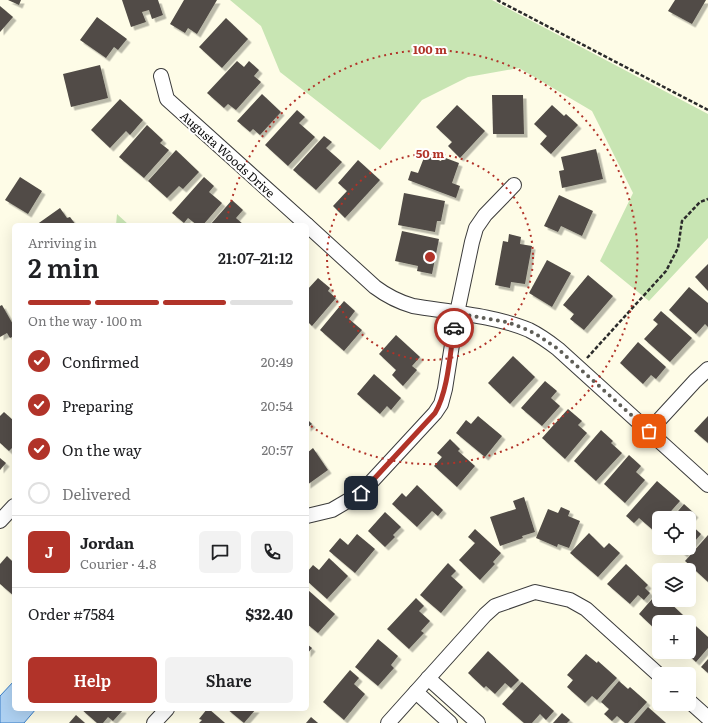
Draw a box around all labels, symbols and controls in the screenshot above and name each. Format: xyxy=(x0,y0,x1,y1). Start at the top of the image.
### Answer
text: 100 m xyxy=(413,40,447,58)
street label: Augusta Woods Drive xyxy=(177,107,279,201)
text: 50 m xyxy=(416,144,444,162)
text: Arriving in xyxy=(28,233,97,252)
text: 21:07–21:12 xyxy=(218,246,293,269)
text: 2 min xyxy=(28,247,99,286)
centre of rings xyxy=(423,250,437,264)
courier xyxy=(434,308,474,348)
text: On the way · 100 m xyxy=(28,311,142,330)
icon: car xyxy=(443,317,465,339)
icon: check xyxy=(28,350,50,372)
text: Confirmed xyxy=(62,350,139,373)
text: 20:49 xyxy=(261,352,293,371)
icon: check xyxy=(28,394,50,416)
text: Preparing xyxy=(62,394,133,417)
text: 20:54 xyxy=(261,396,293,415)
pin xyxy=(632,414,666,448)
icon: bag xyxy=(638,420,660,442)
icon: check xyxy=(28,438,50,460)
text: On the way xyxy=(62,438,142,461)
text: 20:57 xyxy=(261,440,293,459)
pin xyxy=(344,476,378,510)
text: Delivered xyxy=(62,482,131,505)
icon: home xyxy=(350,482,372,504)
map controls xyxy=(652,511,696,711)
button: locate xyxy=(652,511,696,555)
text: Jordan xyxy=(80,531,134,554)
button: chat xyxy=(199,531,241,573)
button: phone xyxy=(251,531,293,573)
text: J xyxy=(45,540,53,563)
text: Courier · 4.8 xyxy=(80,554,156,573)
button: layers xyxy=(652,563,696,607)
text: Order #7584 xyxy=(28,602,115,625)
text: $32.40 xyxy=(245,602,293,625)
button: + xyxy=(652,615,696,659)
button: Help xyxy=(28,657,157,703)
button: Share xyxy=(165,657,293,703)
button: − xyxy=(652,667,696,711)

